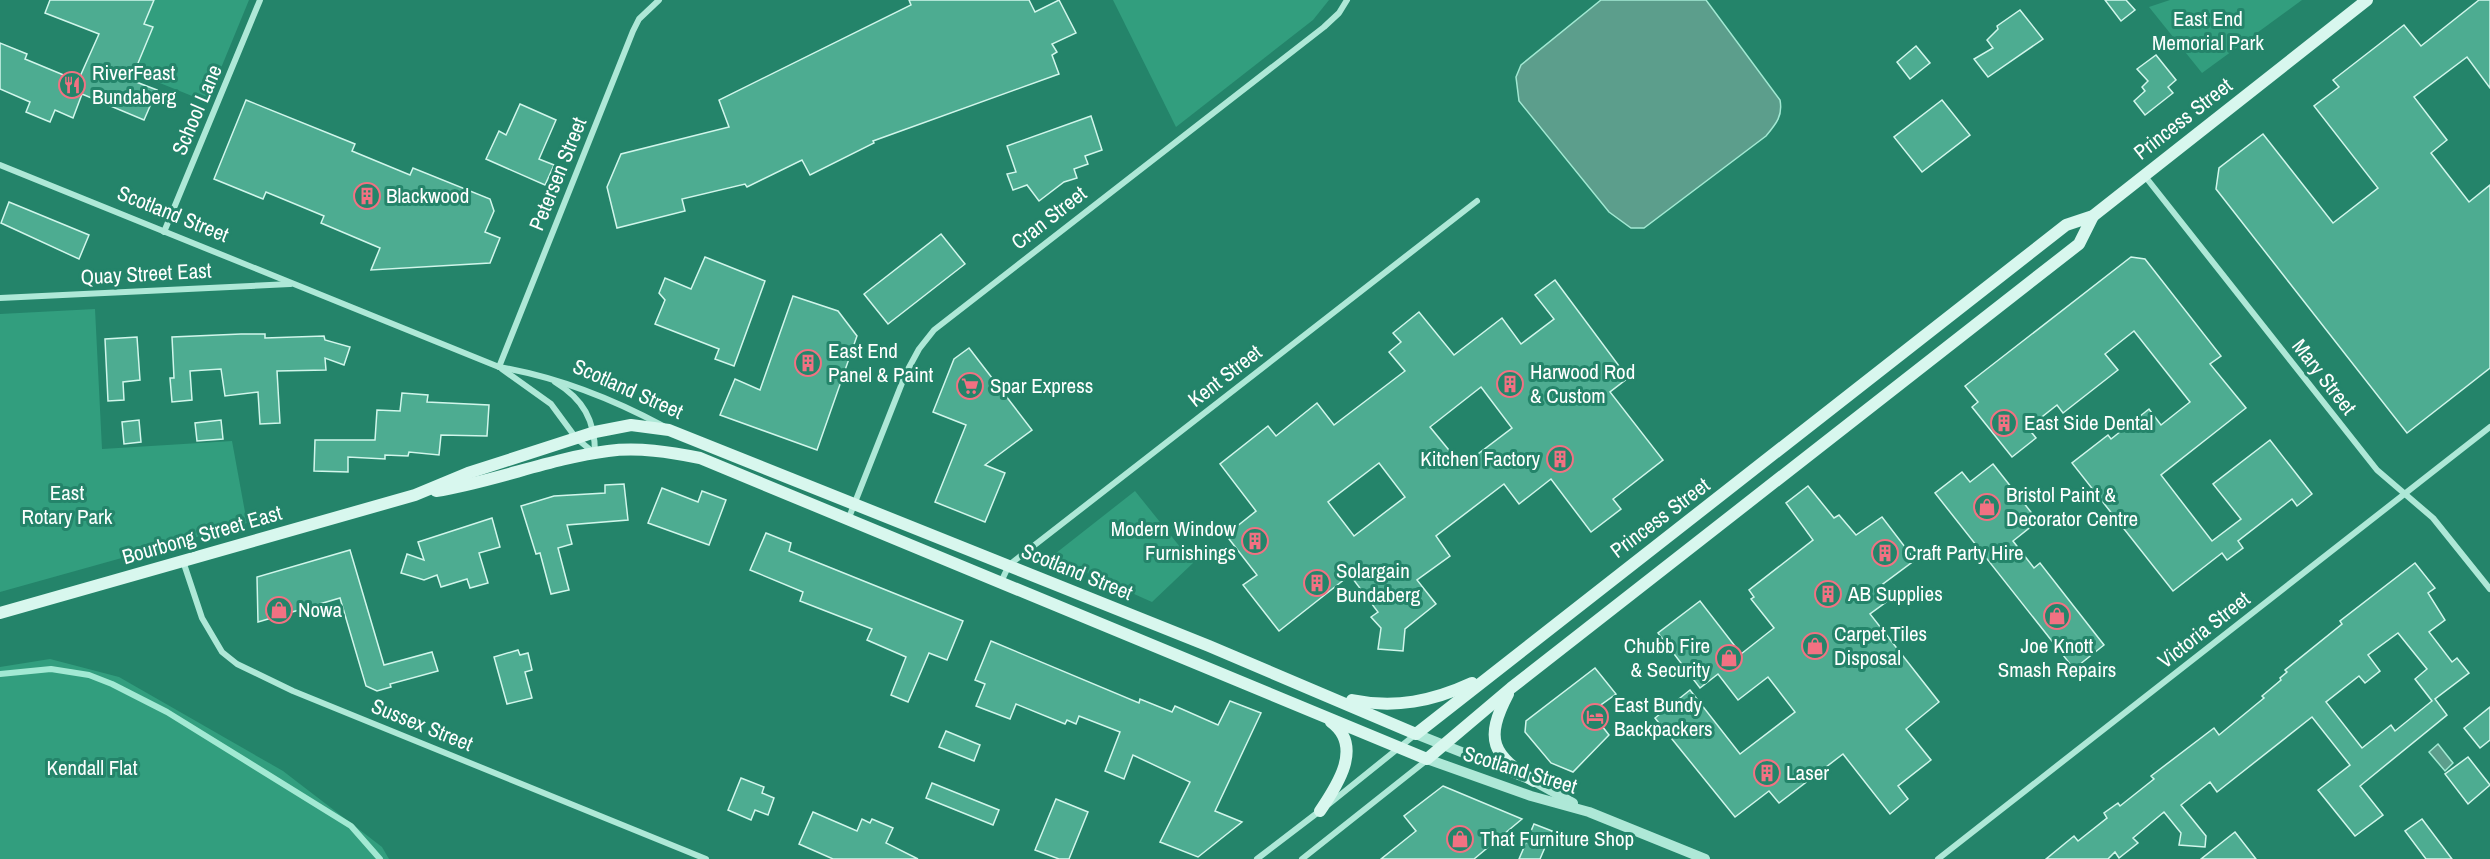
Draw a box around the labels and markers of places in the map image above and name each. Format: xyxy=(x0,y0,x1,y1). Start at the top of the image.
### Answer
place label: RiverFeast Bundaberg xyxy=(92,58,177,111)
restaurant icon: RiverFeast Bundaberg xyxy=(57,70,87,100)
building icon: Blackwood xyxy=(352,181,382,211)
place label: Blackwood xyxy=(386,181,469,210)
place label: East End Panel & Paint xyxy=(828,336,934,389)
building icon: East End Panel & Paint xyxy=(793,348,823,378)
place label: Harwood Rod & Custom xyxy=(1530,357,1635,410)
building icon: Harwood Rod & Custom xyxy=(1495,369,1525,399)
supermarket icon: Spar Express xyxy=(955,371,985,401)
place label: Spar Express xyxy=(990,371,1093,400)
building icon: East Side Dental xyxy=(1989,408,2019,438)
place label: East Side Dental xyxy=(2024,408,2153,437)
place label: Kitchen Factory xyxy=(1420,444,1540,473)
building icon: Kitchen Factory xyxy=(1545,444,1575,474)
place label: Bristol Paint & Decorator Centre xyxy=(2006,480,2138,533)
shop icon: Bristol Paint & Decorator Centre xyxy=(1972,492,2002,522)
place label: Modern Window Furnishings xyxy=(1111,514,1237,567)
building icon: Modern Window Furnishings xyxy=(1240,526,1270,556)
building icon: Craft Party Hire xyxy=(1870,538,1900,568)
place label: Craft Party Hire xyxy=(1904,538,2024,567)
place label: Solargain Bundaberg xyxy=(1336,556,1421,609)
building icon: Solargain Bundaberg xyxy=(1302,568,1332,598)
building icon: AB Supplies xyxy=(1813,579,1843,609)
place label: AB Supplies xyxy=(1847,579,1943,608)
shop icon: Nowa xyxy=(264,595,294,625)
place label: Nowa xyxy=(298,595,342,624)
shop icon: Joe Knott Smash Repairs xyxy=(2042,601,2072,631)
place label: Carpet Tiles Disposal xyxy=(1834,619,1927,672)
place label: Chubb Fire & Security xyxy=(1624,631,1710,684)
shop icon: Carpet Tiles Disposal xyxy=(1800,631,1830,661)
place label: Joe Knott Smash Repairs xyxy=(1998,631,2116,684)
shop icon: Chubb Fire & Security xyxy=(1714,643,1744,673)
place label: East Bundy Backpackers xyxy=(1614,690,1713,743)
hotel icon: East Bundy Backpackers xyxy=(1580,702,1610,732)
building icon: Laser xyxy=(1752,758,1782,788)
place label: Laser xyxy=(1786,758,1829,787)
shop icon: That Furniture Shop xyxy=(1445,824,1475,854)
place label: That Furniture Shop xyxy=(1480,824,1634,853)

